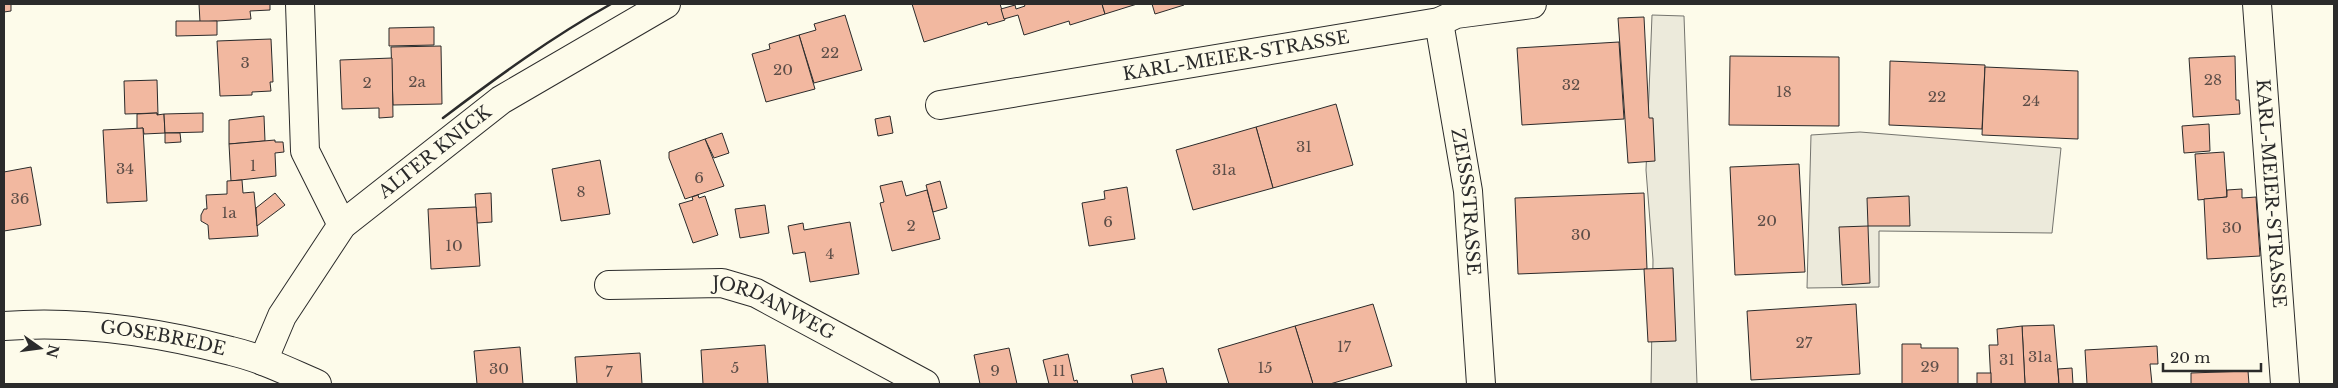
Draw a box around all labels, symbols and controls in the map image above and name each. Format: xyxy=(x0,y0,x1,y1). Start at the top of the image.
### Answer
street label: KARL-MEIER-STRASSE xyxy=(1121,26,1351,85)
house number: 22 xyxy=(821,43,839,62)
house number: 3 xyxy=(240,53,250,72)
house number: 20 xyxy=(773,60,793,79)
house number: 28 xyxy=(2204,70,2222,89)
house number: 2a xyxy=(408,72,426,91)
house number: 2 xyxy=(362,73,372,92)
house number: 32 xyxy=(1562,75,1580,94)
street label: KARL-MEIER-STRASSE xyxy=(2252,78,2290,309)
house number: 18 xyxy=(1776,82,1792,101)
house number: 22 xyxy=(1928,87,1946,106)
house number: 24 xyxy=(2022,91,2040,110)
street label: ALTER KNICK xyxy=(373,100,496,204)
street label: ZEISSSTRASSE xyxy=(1446,127,1485,276)
house number: 31 xyxy=(1296,137,1312,156)
house number: 1 xyxy=(250,156,256,175)
house number: 34 xyxy=(116,159,134,178)
house number: 31a xyxy=(1212,160,1237,179)
house number: 6 xyxy=(694,168,704,187)
house number: 8 xyxy=(576,182,586,201)
house number: 36 xyxy=(11,189,29,208)
house number: 1a xyxy=(221,203,237,222)
house number: 20 xyxy=(1757,211,1777,230)
house number: 6 xyxy=(1103,212,1113,231)
house number: 2 xyxy=(906,216,916,235)
house number: 30 xyxy=(2222,218,2242,237)
house number: 30 xyxy=(1571,225,1591,244)
house number: 10 xyxy=(445,236,463,255)
house number: 4 xyxy=(826,244,834,263)
street label: JORDANWEG xyxy=(710,272,839,345)
street label: GOSEBREDE xyxy=(99,316,228,360)
north arrow xyxy=(15,323,65,373)
house number: 27 xyxy=(1796,333,1813,352)
house number: 17 xyxy=(1337,337,1352,356)
scale bar xyxy=(2163,340,2260,372)
text: N xyxy=(42,343,63,360)
house number: 31a xyxy=(2028,347,2053,366)
text: 20 m xyxy=(2170,348,2210,367)
house number: 31 xyxy=(1999,350,2015,369)
house number: 29 xyxy=(1921,357,1939,376)
house number: 5 xyxy=(731,358,739,377)
house number: 15 xyxy=(1257,358,1273,377)
house number: 30 xyxy=(489,359,509,378)
house number: 9 xyxy=(990,361,1000,380)
house number: 11 xyxy=(1052,361,1066,380)
house number: 7 xyxy=(605,362,613,381)

